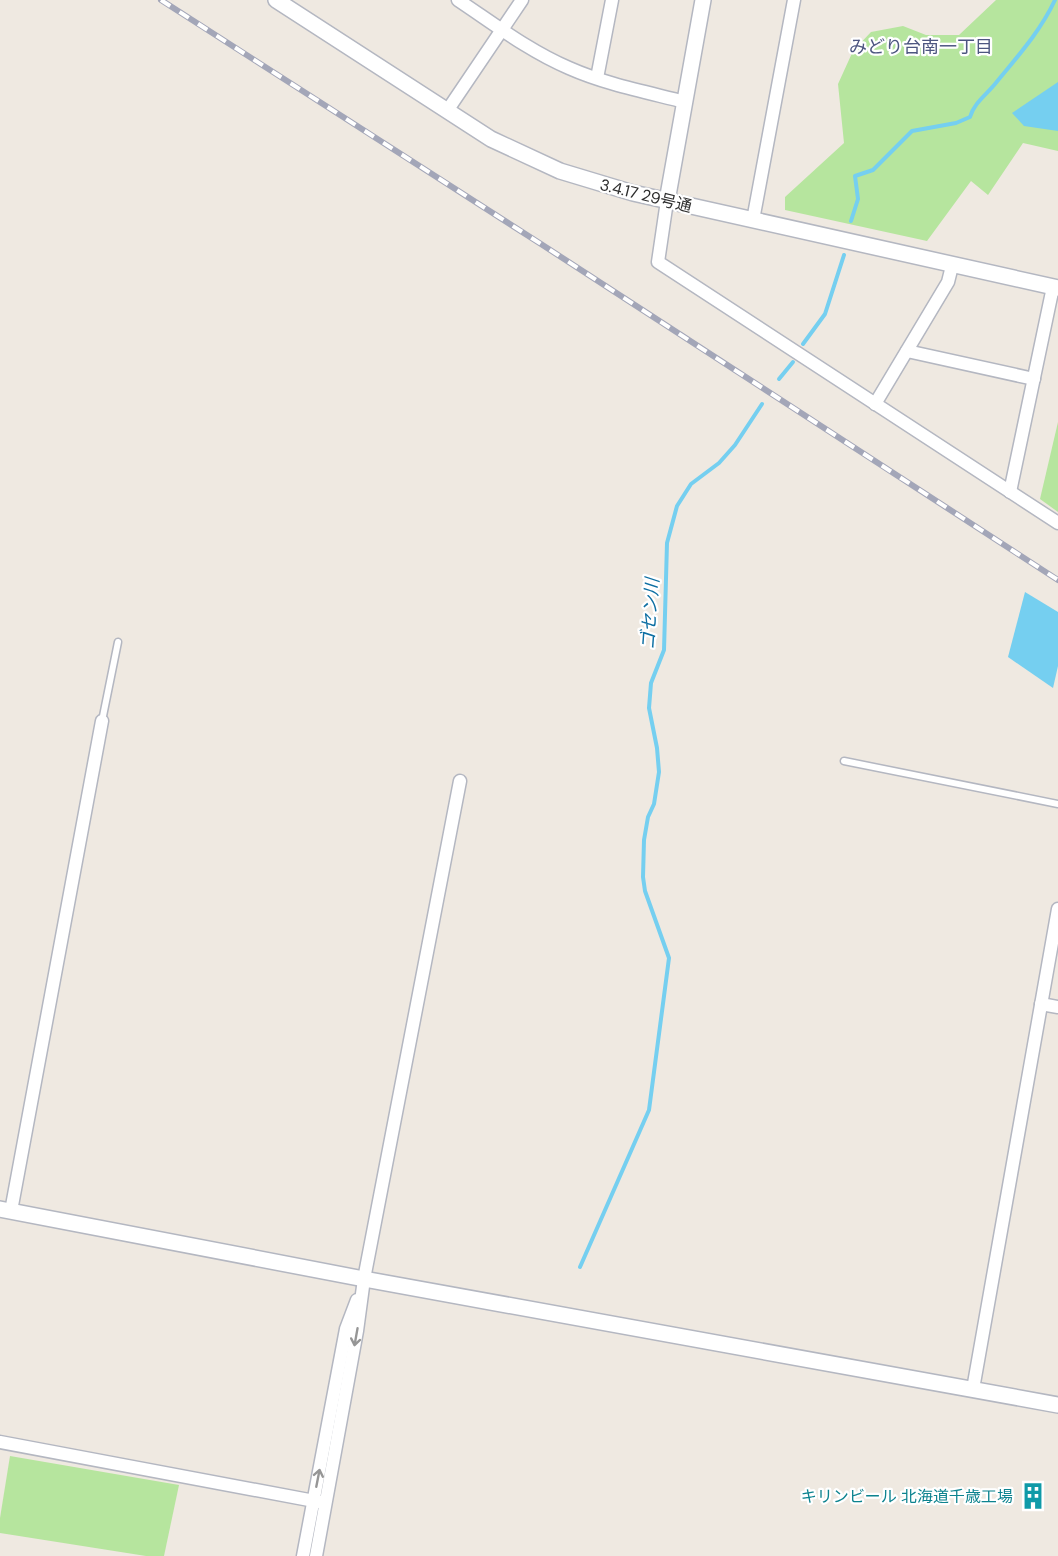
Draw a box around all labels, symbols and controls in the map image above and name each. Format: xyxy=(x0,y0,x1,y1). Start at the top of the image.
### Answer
district label: みどり台南一丁目 xyxy=(849,35,993,59)
street label: 3.4.17 29号通 xyxy=(598,174,694,217)
water label: ゴセン川 xyxy=(636,575,665,651)
one-way arrow xyxy=(350,1327,361,1346)
one-way arrow xyxy=(313,1469,324,1488)
building icon: キリンビール 北海道千歳工場 xyxy=(1018,1481,1048,1511)
place label: キリンビール 北海道千歳工場 xyxy=(801,1486,1013,1507)

